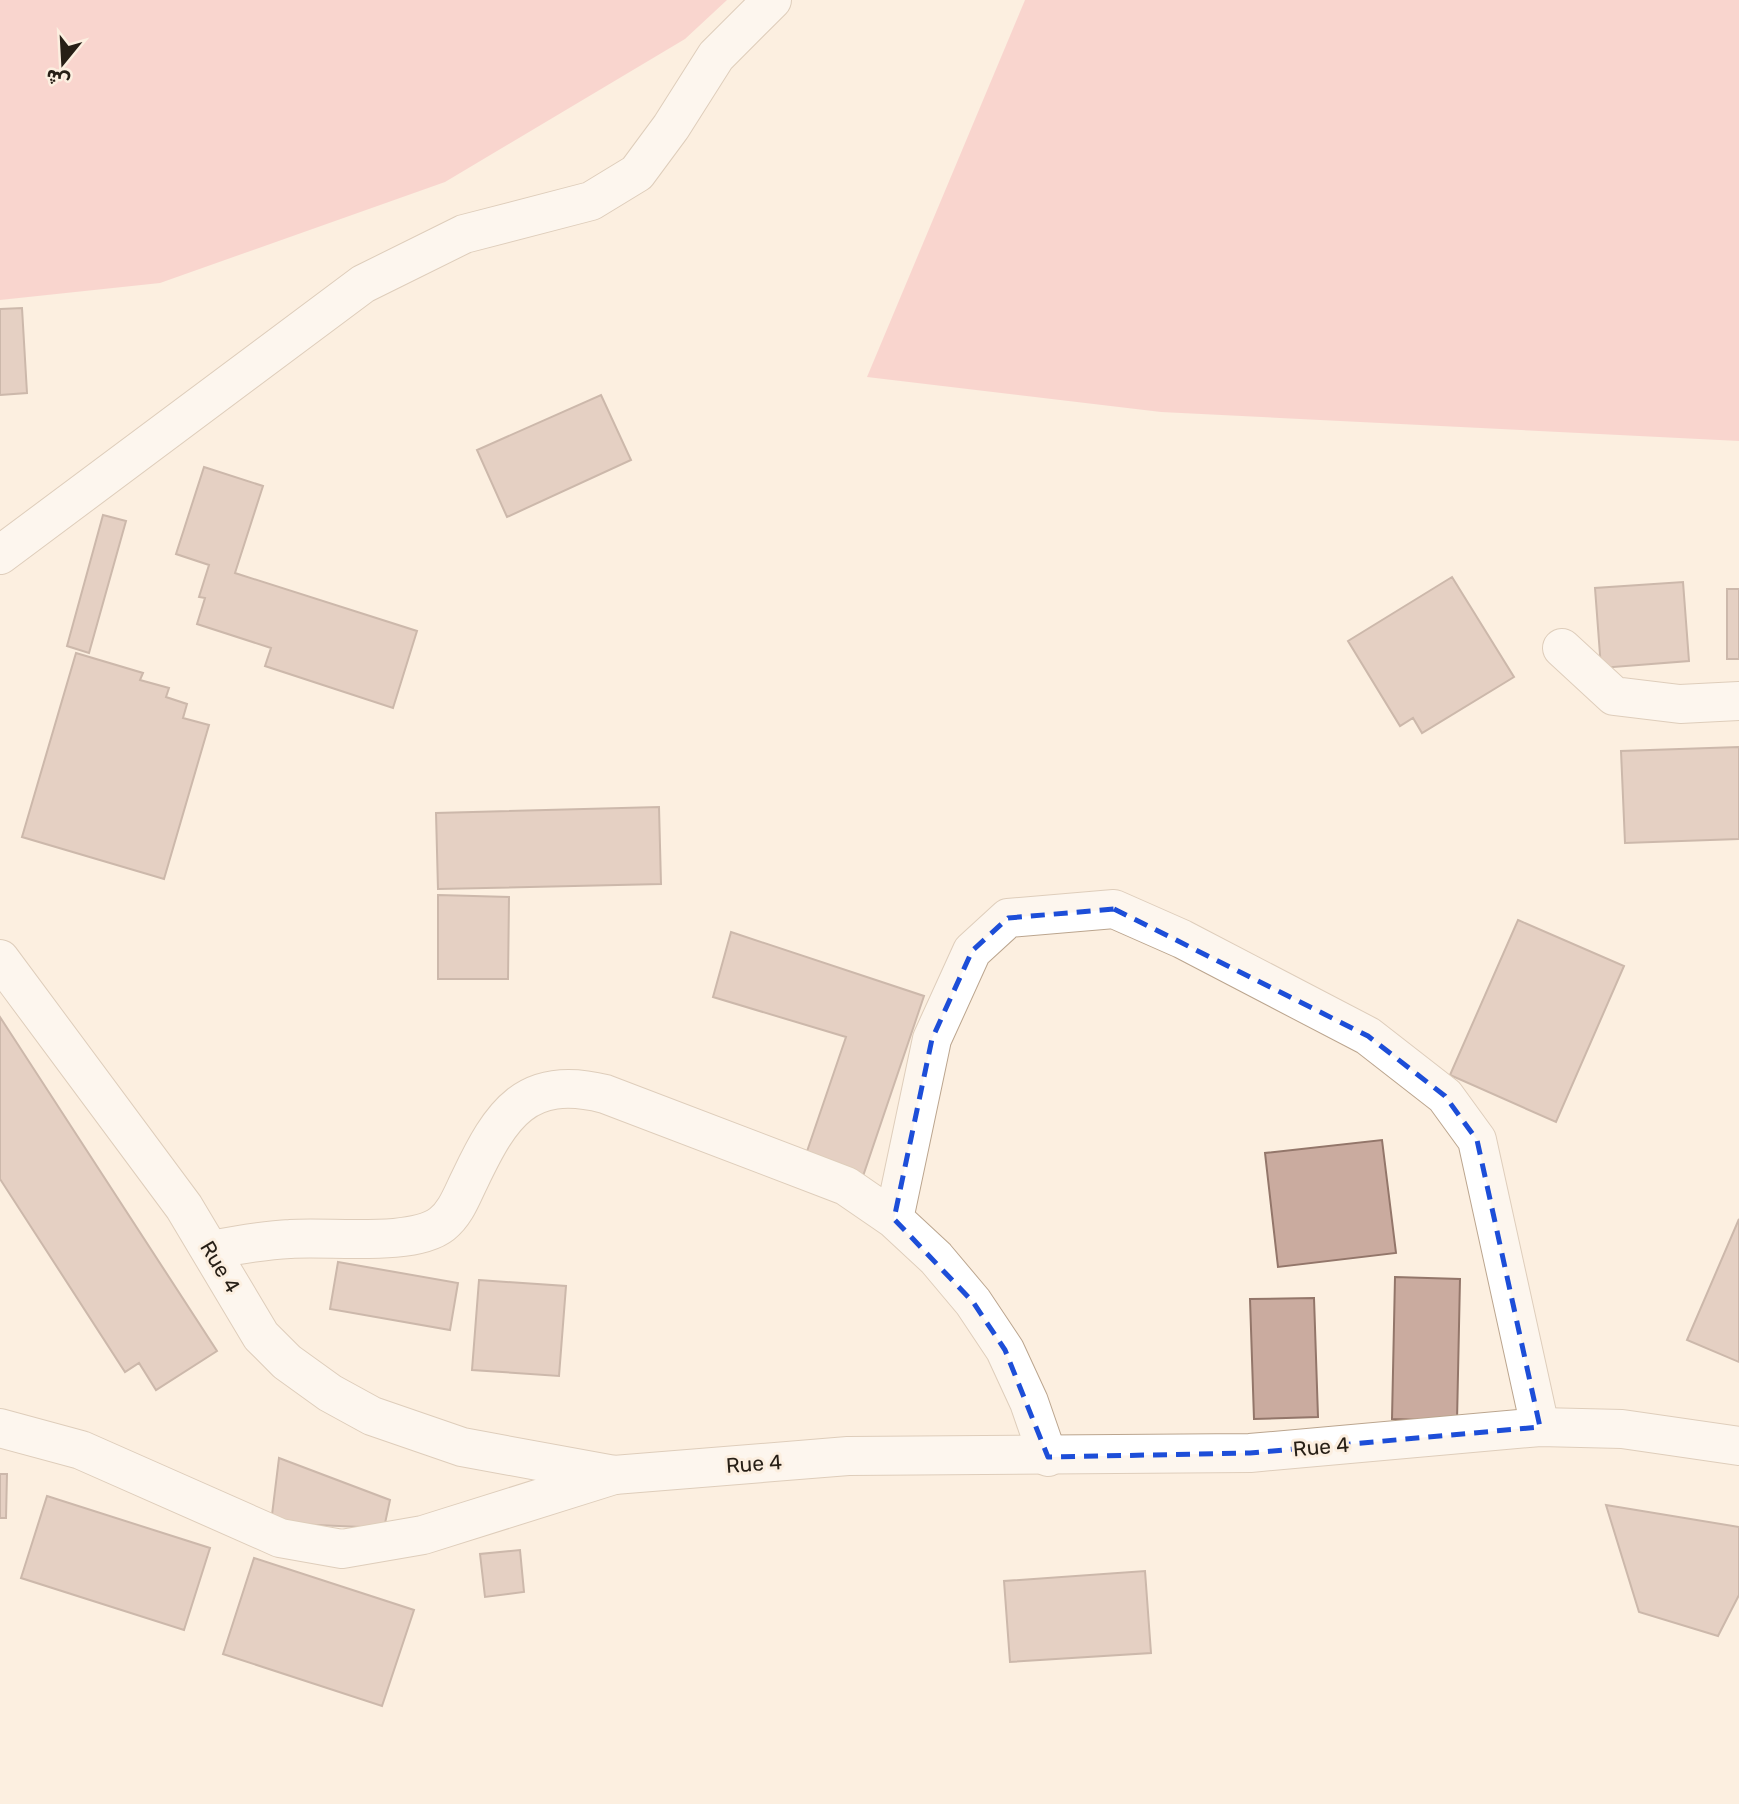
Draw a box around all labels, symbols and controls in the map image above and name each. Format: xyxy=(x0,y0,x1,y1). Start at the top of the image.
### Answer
north arrow xyxy=(28,28,98,98)
text: ش xyxy=(43,64,73,93)
street label: Rue 4 xyxy=(195,1236,246,1297)
street label: Rue 4 xyxy=(1292,1432,1350,1461)
street label: Rue 4 xyxy=(725,1449,783,1478)

